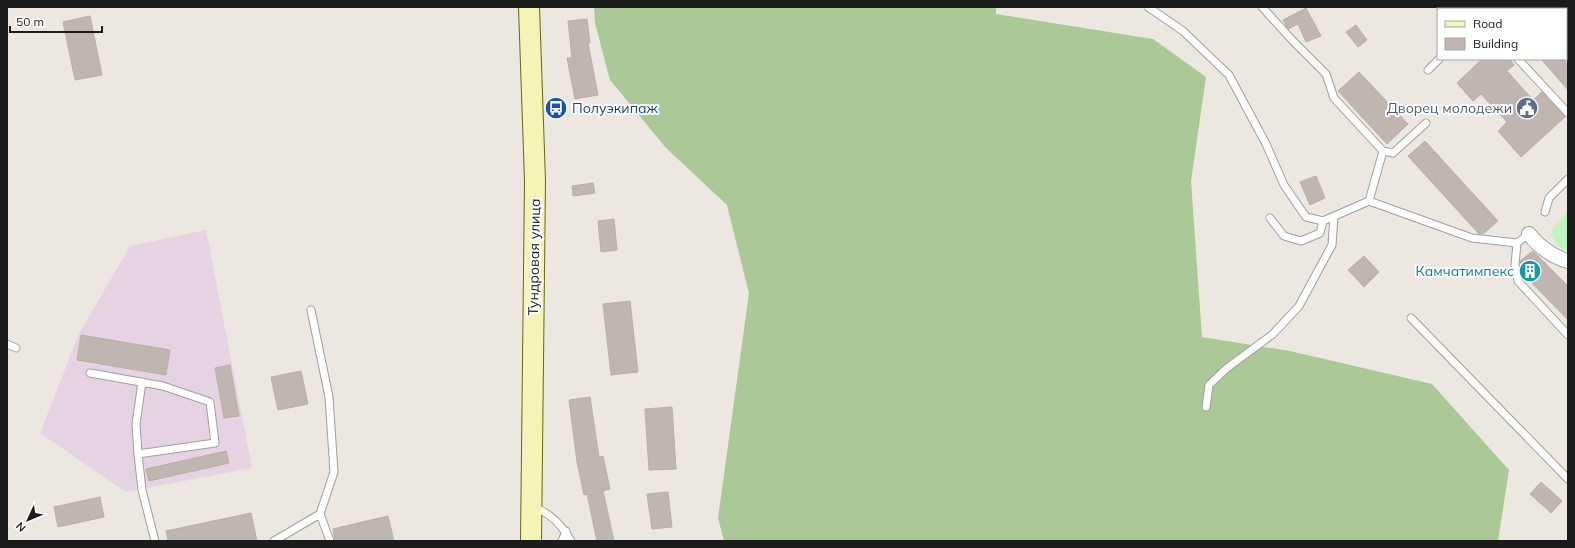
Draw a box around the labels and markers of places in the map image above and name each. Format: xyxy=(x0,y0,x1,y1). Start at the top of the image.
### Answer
bus stop icon: Полуэкипаж xyxy=(543,95,569,121)
public building icon: Дворец молодежи xyxy=(1514,95,1540,121)
place label: Полуэкипаж xyxy=(572,99,659,117)
place label: Дворец молодежи xyxy=(1387,99,1512,117)
building icon: Камчатимпекс xyxy=(1517,258,1543,284)
place label: Камчатимпекс xyxy=(1416,262,1514,280)

